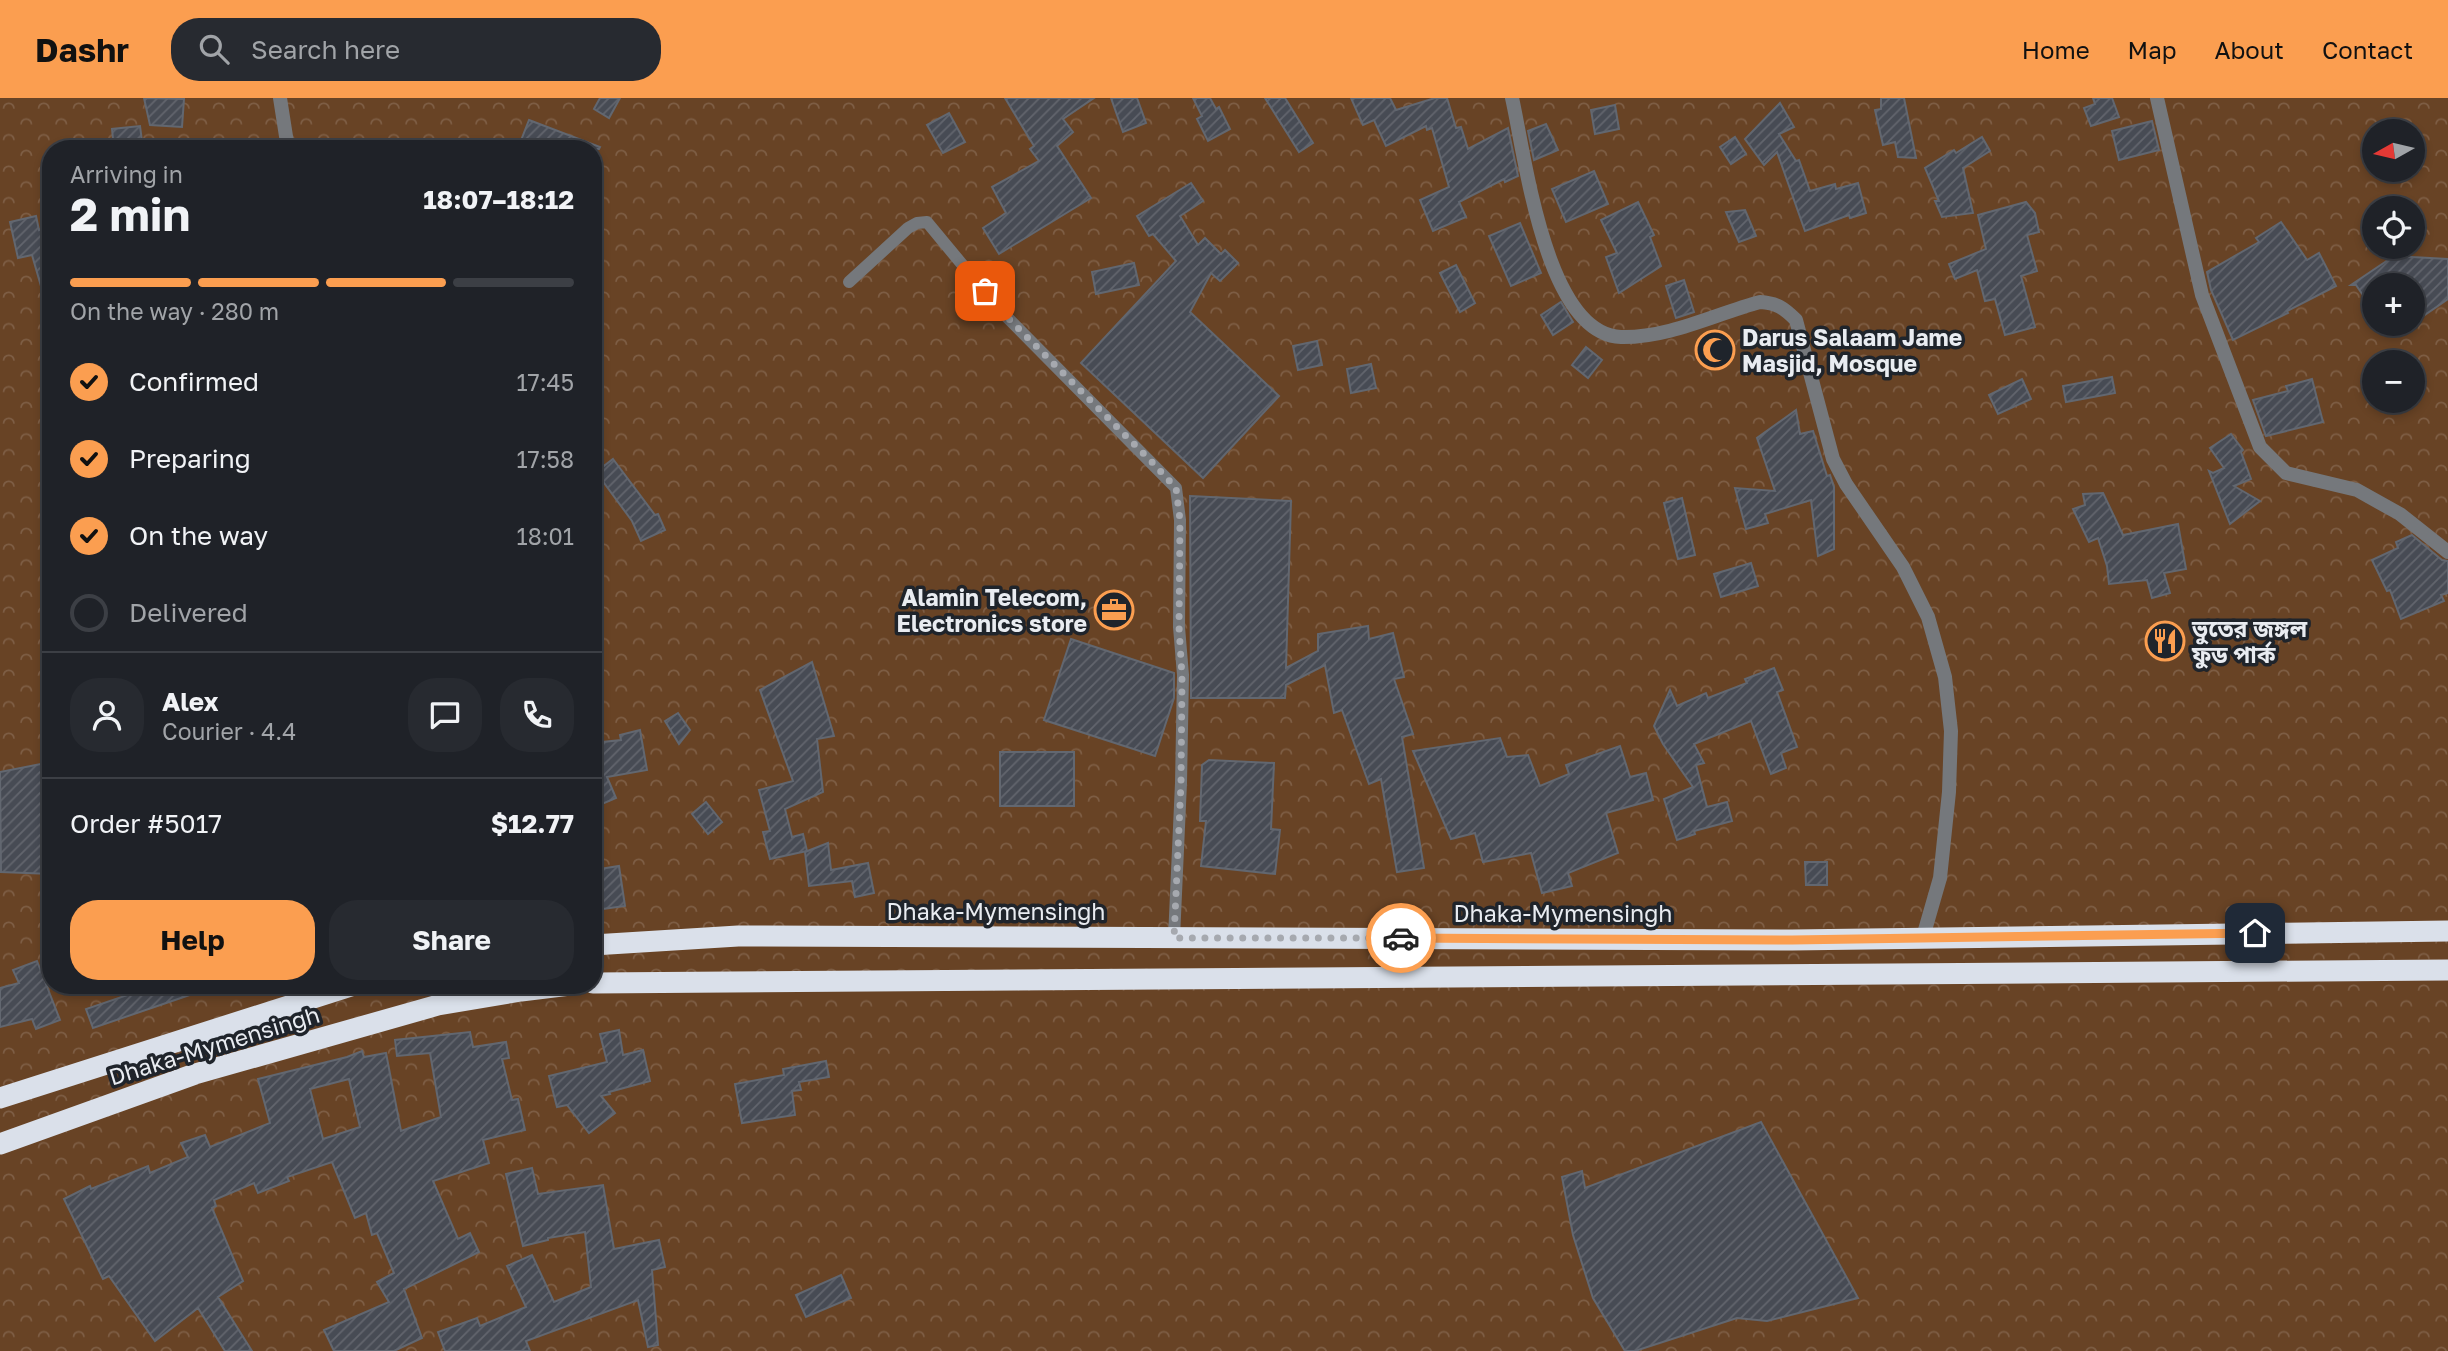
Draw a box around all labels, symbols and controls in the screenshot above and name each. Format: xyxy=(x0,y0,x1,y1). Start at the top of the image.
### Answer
search box xyxy=(171,18,661,81)
text: Dashr xyxy=(35,30,129,69)
icon: search xyxy=(195,30,233,68)
text: Search here xyxy=(251,34,400,65)
text: Home xyxy=(2022,35,2090,64)
text: Map xyxy=(2128,35,2177,64)
text: About xyxy=(2215,35,2284,64)
text: Contact xyxy=(2322,35,2413,64)
north arrow xyxy=(2362,119,2426,182)
map controls xyxy=(2362,119,2425,413)
text: Arriving in xyxy=(70,160,183,188)
text: 18:07–18:12 xyxy=(423,184,574,215)
text: 2 min xyxy=(70,186,190,241)
button: locate xyxy=(2362,196,2425,259)
pin xyxy=(955,261,1015,321)
icon: bag xyxy=(966,272,1004,310)
button: + xyxy=(2362,273,2425,336)
text: On the way · 280 m xyxy=(70,297,279,325)
place label: Darus Salaam Jame Masjid, Mosque xyxy=(1742,323,1962,377)
mosque icon: Darus Salaam Jame Masjid, Mosque xyxy=(1694,329,1736,371)
button: − xyxy=(2362,350,2425,413)
icon: check xyxy=(70,363,108,401)
text: Confirmed xyxy=(129,366,259,397)
text: 17:45 xyxy=(516,368,574,396)
icon: check xyxy=(70,440,108,478)
text: Preparing xyxy=(129,443,251,474)
text: 17:58 xyxy=(516,445,574,473)
icon: check xyxy=(70,517,108,555)
text: On the way xyxy=(129,520,268,551)
text: 18:01 xyxy=(517,522,574,550)
place label: Alamin Telecom, Electronics store xyxy=(897,583,1087,637)
office icon: Alamin Telecom, Electronics store xyxy=(1093,589,1135,631)
text: Delivered xyxy=(129,597,248,628)
place label: ভুতের জঙ্গল ফুড পার্ক xyxy=(2191,614,2308,669)
restaurant icon: ভুতের জঙ্গল ফুড পার্ক xyxy=(2144,620,2186,662)
button: person xyxy=(70,678,144,752)
button: chat xyxy=(408,678,482,752)
button: phone xyxy=(500,678,574,752)
text: Alex xyxy=(162,686,219,717)
text: Courier · 4.4 xyxy=(162,717,296,745)
text: Order #5017 xyxy=(70,808,222,839)
text: $12.77 xyxy=(491,808,574,839)
street label: Dhaka-Mymensingh xyxy=(886,897,1106,925)
street label: Dhaka-Mymensingh xyxy=(1453,899,1673,927)
button: Help xyxy=(70,900,315,980)
button: Share xyxy=(329,900,574,980)
courier xyxy=(1366,903,1436,973)
pin xyxy=(2225,903,2285,963)
icon: home xyxy=(2236,914,2274,952)
icon: car xyxy=(1382,919,1420,957)
street label: Dhaka-Mymensingh xyxy=(105,1000,323,1090)

